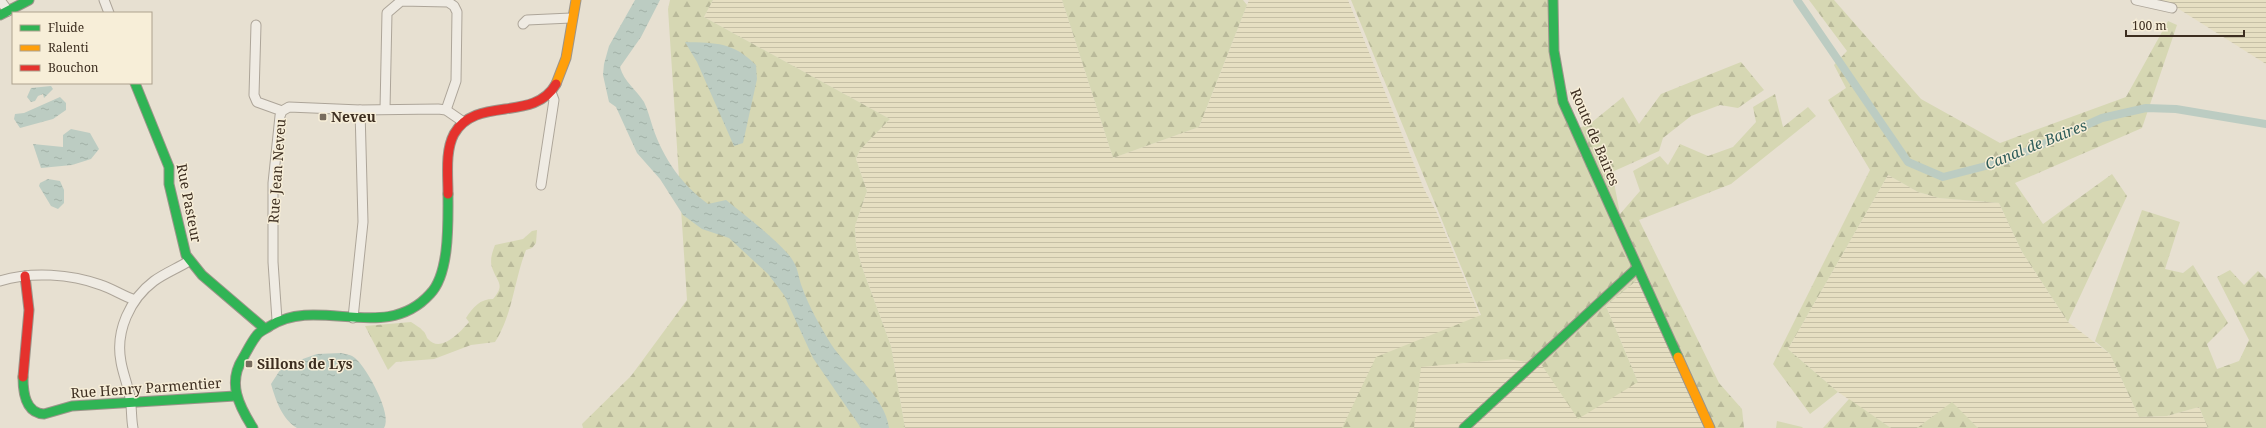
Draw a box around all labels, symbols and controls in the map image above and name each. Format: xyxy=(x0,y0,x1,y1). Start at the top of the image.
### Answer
legend xyxy=(12,12,152,84)
scale bar xyxy=(2126,12,2244,38)
text: 100 m xyxy=(2132,17,2167,34)
text: Fluide xyxy=(48,19,84,36)
text: Ralenti xyxy=(48,39,89,56)
text: Bouchon xyxy=(48,59,99,76)
street label: Route de Baires xyxy=(1566,85,1624,188)
place label: Neveu xyxy=(331,107,376,126)
marker: Neveu xyxy=(318,112,328,122)
water label: Canal de Baires xyxy=(1982,114,2090,174)
street label: Rue Jean Neveu xyxy=(263,118,290,224)
street label: Rue Pasteur xyxy=(173,162,207,244)
place label: Sillons de Lys xyxy=(257,354,353,373)
marker: Sillons de Lys xyxy=(244,359,254,369)
street label: Rue Henry Parmentier xyxy=(70,373,222,402)

